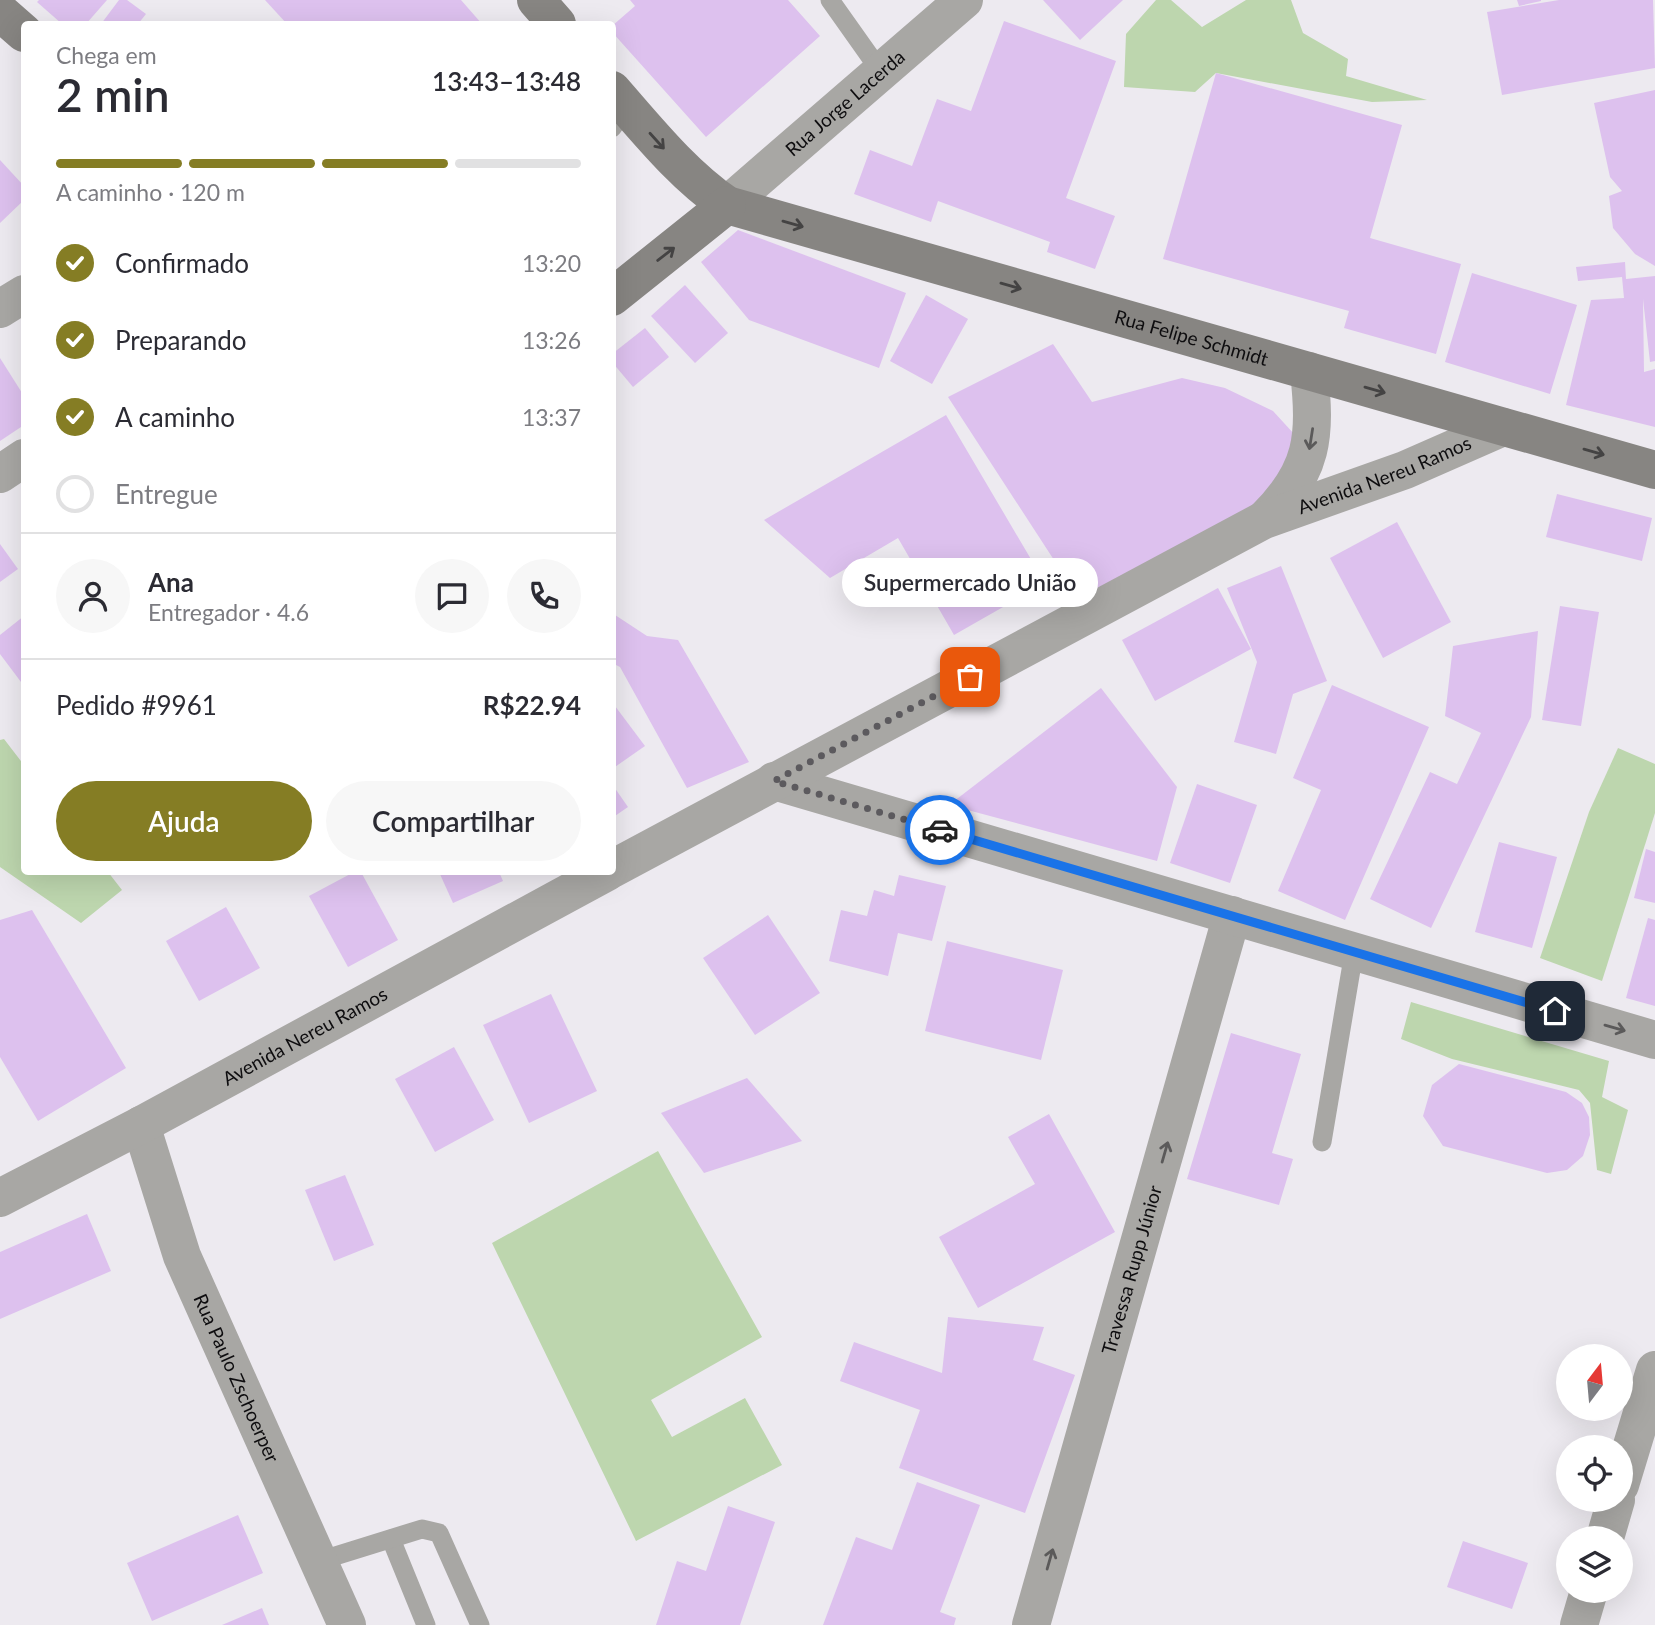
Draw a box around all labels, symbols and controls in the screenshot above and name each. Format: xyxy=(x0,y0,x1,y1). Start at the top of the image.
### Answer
text: Chega em xyxy=(56,41,157,69)
street label: Rua Jorge Lacerda xyxy=(780,45,909,161)
text: 13:43–13:48 xyxy=(432,65,581,97)
text: 2 min xyxy=(56,67,170,122)
one-way arrow xyxy=(649,132,665,150)
text: A caminho · 120 m xyxy=(56,178,245,206)
one-way arrow xyxy=(781,218,803,231)
icon: check xyxy=(56,244,94,282)
text: Confirmado xyxy=(115,247,249,279)
one-way arrow xyxy=(656,247,674,262)
text: 13:20 xyxy=(522,249,581,277)
one-way arrow xyxy=(1000,281,1022,294)
street label: Rua Felipe Schmidt xyxy=(1112,304,1271,370)
icon: check xyxy=(56,321,94,359)
text: Preparando xyxy=(115,324,247,356)
text: 13:26 xyxy=(522,326,581,354)
one-way arrow xyxy=(1363,384,1386,397)
icon: check xyxy=(56,398,94,436)
text: A caminho xyxy=(115,401,235,433)
text: 13:37 xyxy=(522,403,581,431)
one-way arrow xyxy=(1304,427,1317,450)
street label: Avenida Nereu Ramos xyxy=(1294,431,1474,518)
one-way arrow xyxy=(1583,447,1605,460)
text: Entregue xyxy=(115,478,218,510)
callout: Supermercado União xyxy=(842,558,1098,607)
button: person xyxy=(56,559,130,633)
button: chat xyxy=(415,559,489,633)
button: phone xyxy=(507,559,581,633)
text: Ana xyxy=(148,566,194,598)
text: Supermercado União xyxy=(864,568,1076,596)
text: Entregador · 4.6 xyxy=(148,598,309,626)
pin xyxy=(940,647,1000,707)
icon: bag xyxy=(951,658,989,696)
text: Pedido #9961 xyxy=(56,689,217,721)
text: R$22.94 xyxy=(483,689,581,721)
button: Ajuda xyxy=(56,781,312,861)
button: Compartilhar xyxy=(326,781,581,861)
courier xyxy=(905,795,975,865)
icon: car xyxy=(921,811,959,849)
pin xyxy=(1525,981,1585,1041)
street label: Avenida Nereu Ramos xyxy=(218,982,391,1090)
icon: home xyxy=(1536,992,1574,1030)
one-way arrow xyxy=(1604,1023,1626,1036)
one-way arrow xyxy=(1159,1141,1172,1164)
street label: Travessa Rupp Júnior xyxy=(1096,1183,1166,1357)
street label: Rua Paulo Zschoerper xyxy=(189,1290,285,1466)
north arrow xyxy=(1556,1344,1633,1421)
map controls xyxy=(1556,1344,1633,1603)
button: locate xyxy=(1556,1435,1633,1512)
button: layers xyxy=(1556,1526,1633,1603)
one-way arrow xyxy=(1044,1549,1057,1571)

